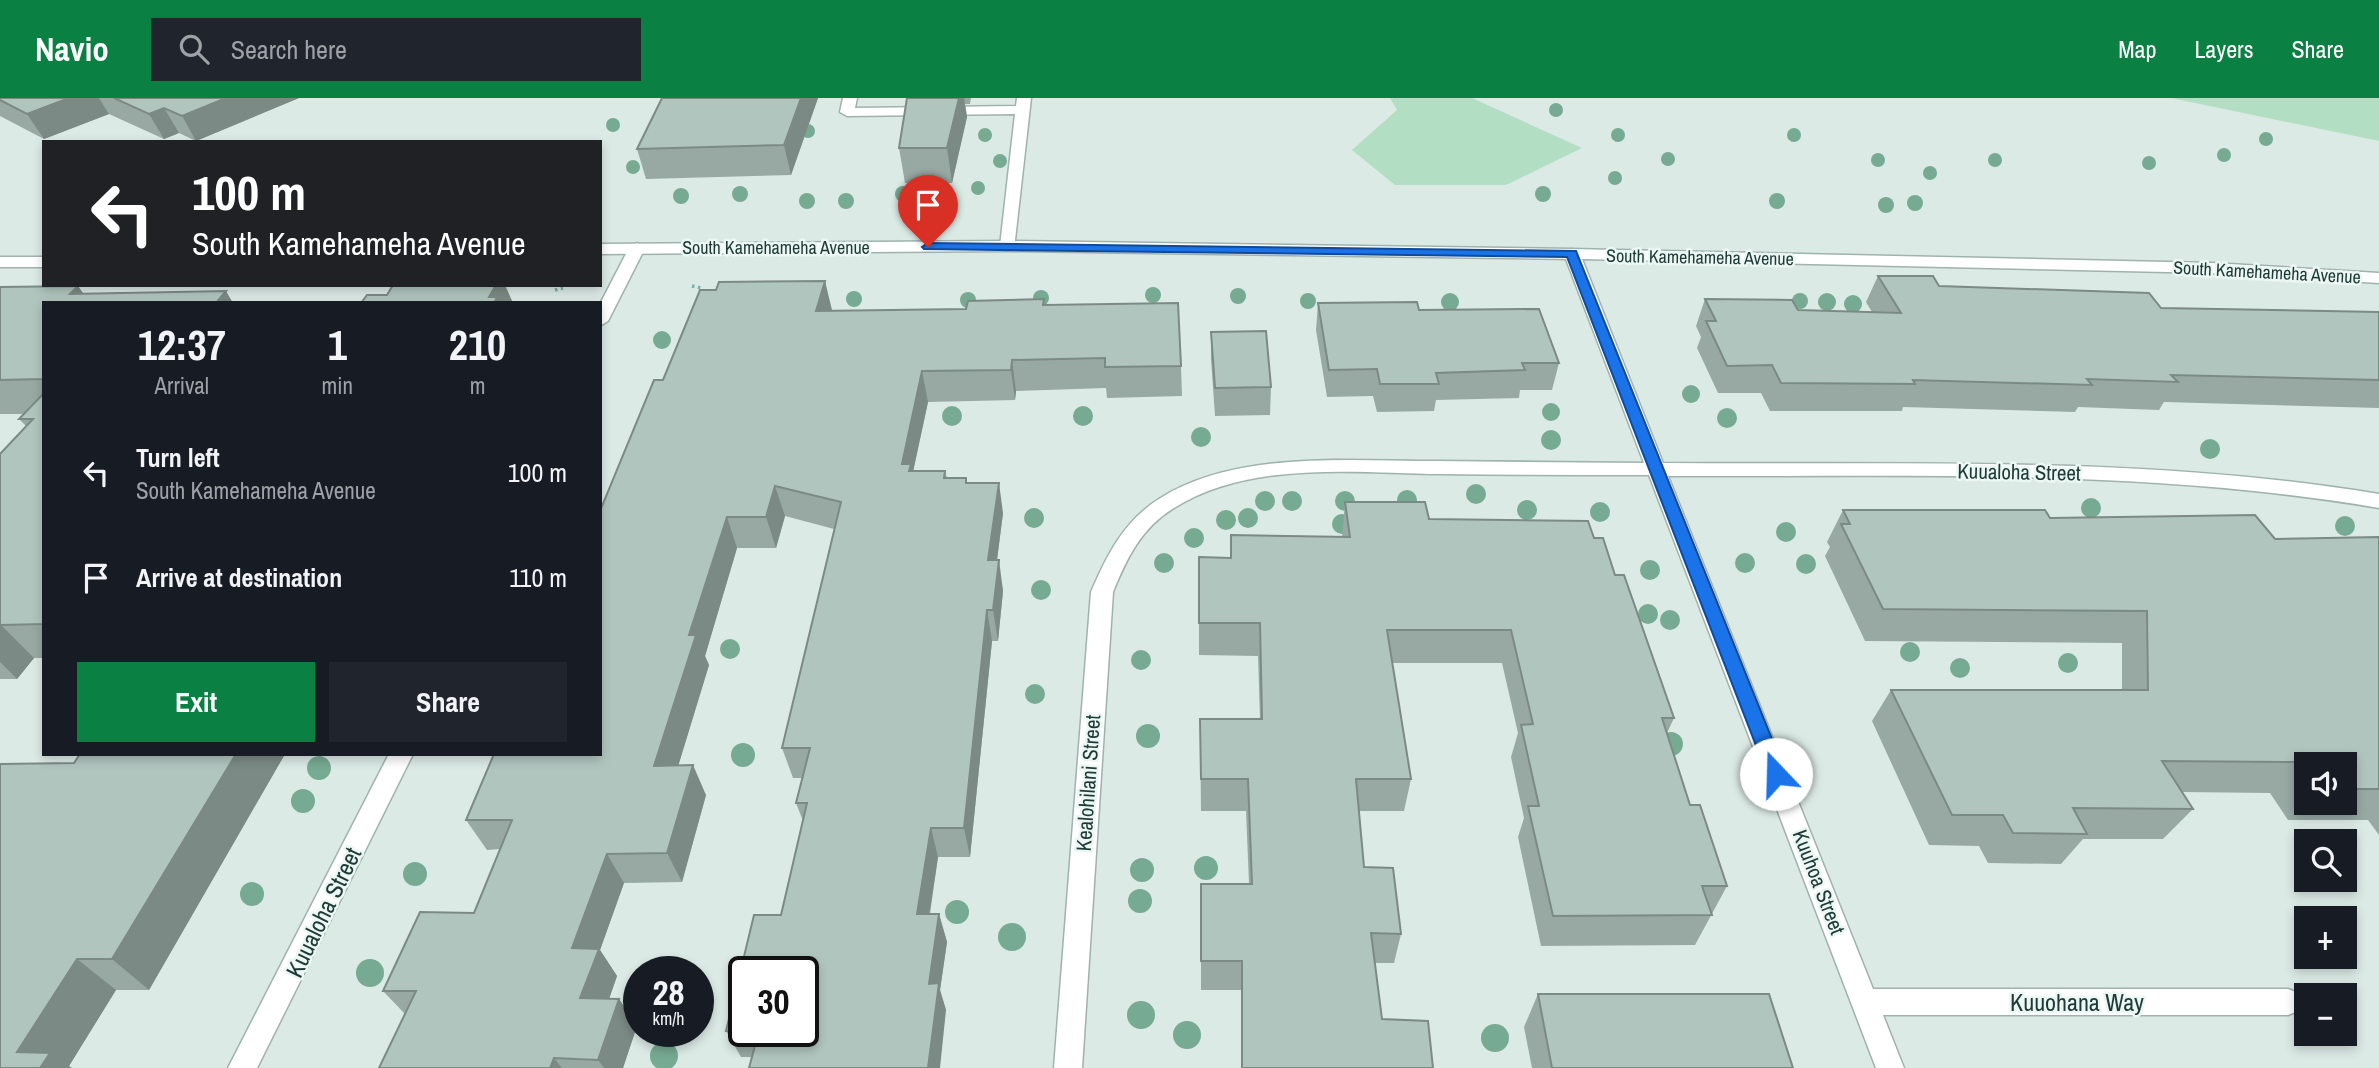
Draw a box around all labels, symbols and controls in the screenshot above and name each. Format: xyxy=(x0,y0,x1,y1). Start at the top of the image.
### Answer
search box xyxy=(151,18,641,81)
text: Navio xyxy=(35,27,109,71)
icon: search xyxy=(175,30,213,68)
text: Search here xyxy=(231,32,347,67)
text: Map xyxy=(2118,33,2156,65)
text: Layers xyxy=(2194,33,2253,65)
text: Share xyxy=(2291,33,2344,65)
text: 100 m xyxy=(192,159,306,225)
icon: left xyxy=(77,168,168,259)
pin xyxy=(898,175,958,247)
icon: arrive xyxy=(909,186,947,224)
text: South Kamehameha Avenue xyxy=(192,222,526,265)
street label: South Kamehameha Avenue xyxy=(682,235,870,260)
street label: South Kamehameha Avenue xyxy=(1606,243,1794,271)
street label: South Kamehameha Avenue xyxy=(2173,255,2361,289)
text: 12:37 xyxy=(138,317,226,373)
text: 1 xyxy=(328,317,347,373)
text: 210 xyxy=(449,317,506,373)
text: Arrival xyxy=(155,370,209,401)
text: min xyxy=(322,370,353,401)
text: m xyxy=(470,370,485,401)
text: Turn left xyxy=(136,440,220,475)
icon: left xyxy=(77,454,115,492)
text: 100 m xyxy=(508,455,567,490)
street label: Kuualoha Street xyxy=(1957,456,2081,488)
text: South Kamehameha Avenue xyxy=(136,475,376,506)
icon: arrive xyxy=(77,559,115,597)
text: Arrive at destination xyxy=(136,560,342,595)
text: 110 m xyxy=(509,560,567,595)
button: Exit xyxy=(77,662,315,742)
button: Share xyxy=(329,662,567,742)
street label: Kealohilani Street xyxy=(1069,713,1107,852)
position arrow xyxy=(1739,737,1813,811)
map controls xyxy=(2294,752,2357,1046)
button: sound xyxy=(2294,752,2357,815)
street label: Kuuhoa Street xyxy=(1786,825,1852,939)
button: search xyxy=(2294,829,2357,892)
street label: Kuualoha Street xyxy=(278,841,369,982)
button: + xyxy=(2294,906,2357,969)
speed limit sign: 30 xyxy=(728,956,819,1047)
text: 28 xyxy=(653,969,684,1016)
button: − xyxy=(2294,983,2357,1046)
street label: Kuuohana Way xyxy=(2010,986,2144,1018)
text: km/h xyxy=(653,1006,685,1031)

